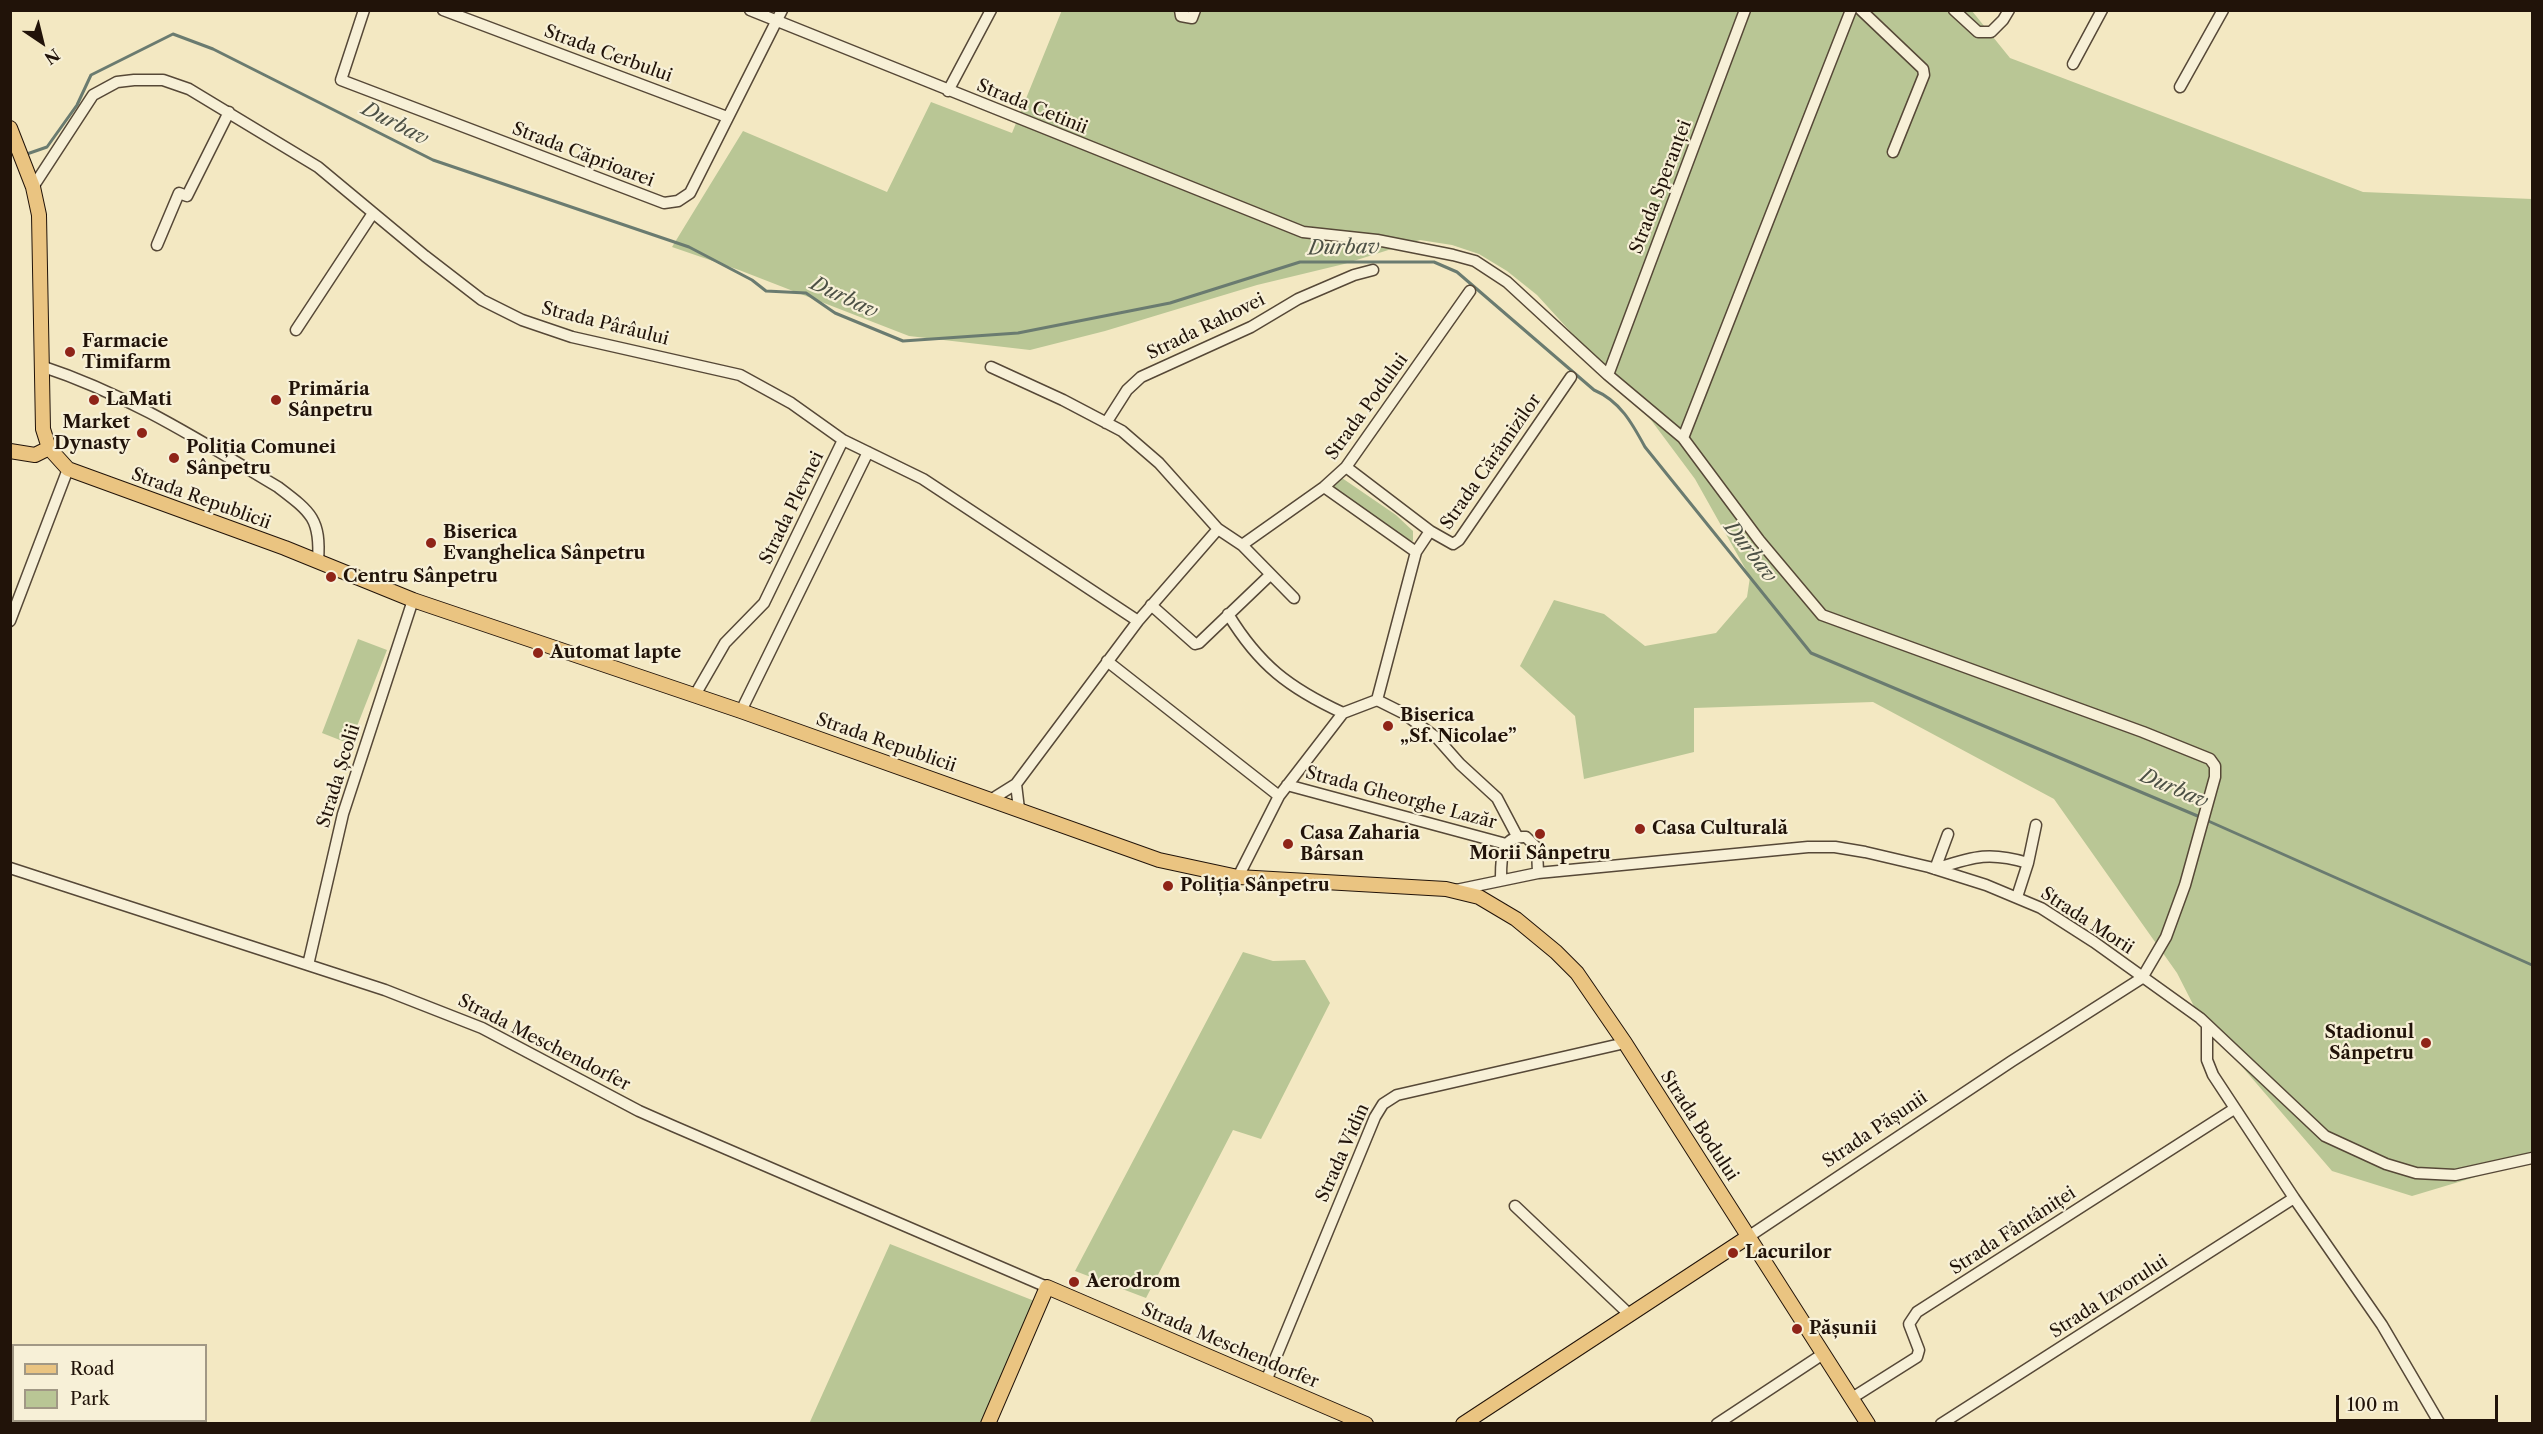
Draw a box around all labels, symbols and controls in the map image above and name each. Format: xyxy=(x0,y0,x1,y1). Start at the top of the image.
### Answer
north arrow xyxy=(12,12,72,72)
street label: Strada Cerbului xyxy=(541,21,675,87)
text: N xyxy=(41,45,64,69)
street label: Strada Cetinii xyxy=(974,75,1090,139)
water label: Durbav xyxy=(358,97,432,151)
street label: Strada Speranței xyxy=(1626,117,1696,257)
street label: Strada Căprioarei xyxy=(509,118,657,192)
water label: Durbav xyxy=(1308,235,1380,261)
water label: Durbav xyxy=(807,272,881,324)
street label: Strada Rahovei xyxy=(1143,289,1269,365)
street label: Strada Pârâului xyxy=(539,298,671,350)
place label: Farmacie Timifarm xyxy=(82,331,171,374)
marker: Farmacie Timifarm xyxy=(63,345,77,359)
street label: Strada Podului xyxy=(1321,350,1413,464)
place label: Primăria Sânpetru xyxy=(288,379,373,422)
place label: LaMati xyxy=(106,389,172,411)
street label: Strada Cărămizilor xyxy=(1436,390,1546,534)
marker: LaMati xyxy=(87,393,101,407)
marker: Primăria Sânpetru xyxy=(269,393,283,407)
place label: Market Dynasty xyxy=(54,412,130,454)
marker: Market Dynasty xyxy=(135,426,149,440)
place label: Poliția Comunei Sânpetru xyxy=(186,437,336,480)
street label: Strada Plevnei xyxy=(755,448,829,568)
marker: Poliția Comunei Sânpetru xyxy=(167,451,181,465)
street label: Strada Republicii xyxy=(128,464,274,534)
water label: Durbav xyxy=(1719,516,1781,588)
place label: Biserica Evanghelica Sânpetru xyxy=(443,522,646,564)
marker: Biserica Evanghelica Sânpetru xyxy=(424,536,438,550)
place label: Centru Sânpetru xyxy=(343,566,498,588)
marker: Centru Sânpetru xyxy=(324,570,338,584)
place label: Automat lapte xyxy=(550,642,681,664)
marker: Automat lapte xyxy=(531,646,545,660)
place label: Biserica „Sf. Nicolae” xyxy=(1400,705,1517,748)
street label: Strada Republicii xyxy=(813,709,959,777)
marker: Biserica „Sf. Nicolae” xyxy=(1381,719,1395,733)
street label: Strada Școlii xyxy=(313,722,365,830)
street label: Strada Gheorghe Lazăr xyxy=(1303,762,1499,834)
water label: Durbav xyxy=(2136,764,2212,814)
place label: Casa Culturală xyxy=(1652,818,1788,840)
marker: Casa Culturală xyxy=(1633,822,1647,836)
place label: Casa Zaharia Bârsan xyxy=(1300,823,1420,866)
marker: Morii Sânpetru xyxy=(1533,827,1547,841)
marker: Casa Zaharia Bârsan xyxy=(1281,837,1295,851)
place label: Morii Sânpetru xyxy=(1469,843,1611,865)
place label: Poliția Sânpetru xyxy=(1180,875,1330,897)
marker: Poliția Sânpetru xyxy=(1161,879,1175,893)
street label: Strada Morii xyxy=(2036,883,2138,959)
street label: Strada Meschendorfer xyxy=(454,990,634,1096)
place label: Stadionul Sânpetru xyxy=(2324,1022,2414,1064)
marker: Stadionul Sânpetru xyxy=(2419,1036,2433,1050)
street label: Strada Bodului xyxy=(1655,1067,1743,1185)
street label: Strada Pășunii xyxy=(1819,1087,1931,1173)
street label: Strada Vidin xyxy=(1312,1100,1374,1206)
street label: Strada Fântâniței xyxy=(1946,1182,2080,1280)
place label: Lacurilor xyxy=(1745,1242,1832,1264)
marker: Lacurilor xyxy=(1726,1246,1740,1260)
street label: Strada Izvorului xyxy=(2046,1251,2172,1343)
place label: Aerodrom xyxy=(1086,1271,1180,1293)
marker: Aerodrom xyxy=(1067,1275,1081,1289)
street label: Strada Meschendorfer xyxy=(1138,1299,1322,1393)
place label: Pășunii xyxy=(1809,1318,1877,1340)
marker: Pășunii xyxy=(1790,1322,1804,1336)
legend xyxy=(12,1344,207,1422)
text: Road xyxy=(70,1358,115,1380)
scale bar xyxy=(2339,1383,2501,1421)
text: Park xyxy=(70,1388,109,1410)
text: 100 m xyxy=(2347,1394,2399,1416)

